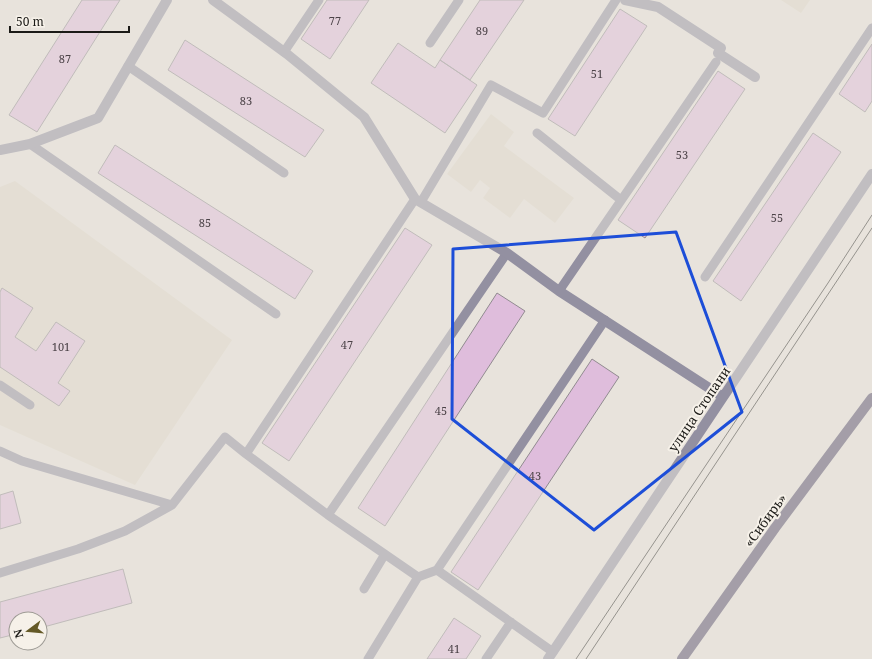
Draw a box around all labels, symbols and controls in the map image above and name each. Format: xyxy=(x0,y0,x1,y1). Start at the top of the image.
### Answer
scale bar xyxy=(10,8,129,34)
text: 50 m xyxy=(16,13,44,30)
house number: 77 xyxy=(329,13,341,28)
house number: 89 xyxy=(476,23,488,38)
house number: 87 xyxy=(59,51,71,66)
house number: 51 xyxy=(591,66,603,81)
house number: 83 xyxy=(240,93,252,108)
house number: 53 xyxy=(676,147,688,162)
house number: 55 xyxy=(771,210,783,225)
house number: 85 xyxy=(199,215,211,230)
house number: 47 xyxy=(341,337,353,352)
house number: 101 xyxy=(52,339,70,354)
street label: улица Стопани xyxy=(664,363,734,455)
house number: 45 xyxy=(435,403,447,418)
house number: 43 xyxy=(529,468,541,483)
street label: «Сибирь» xyxy=(740,490,790,550)
north arrow xyxy=(8,611,48,651)
text: N xyxy=(9,627,26,640)
house number: 41 xyxy=(448,641,460,656)

